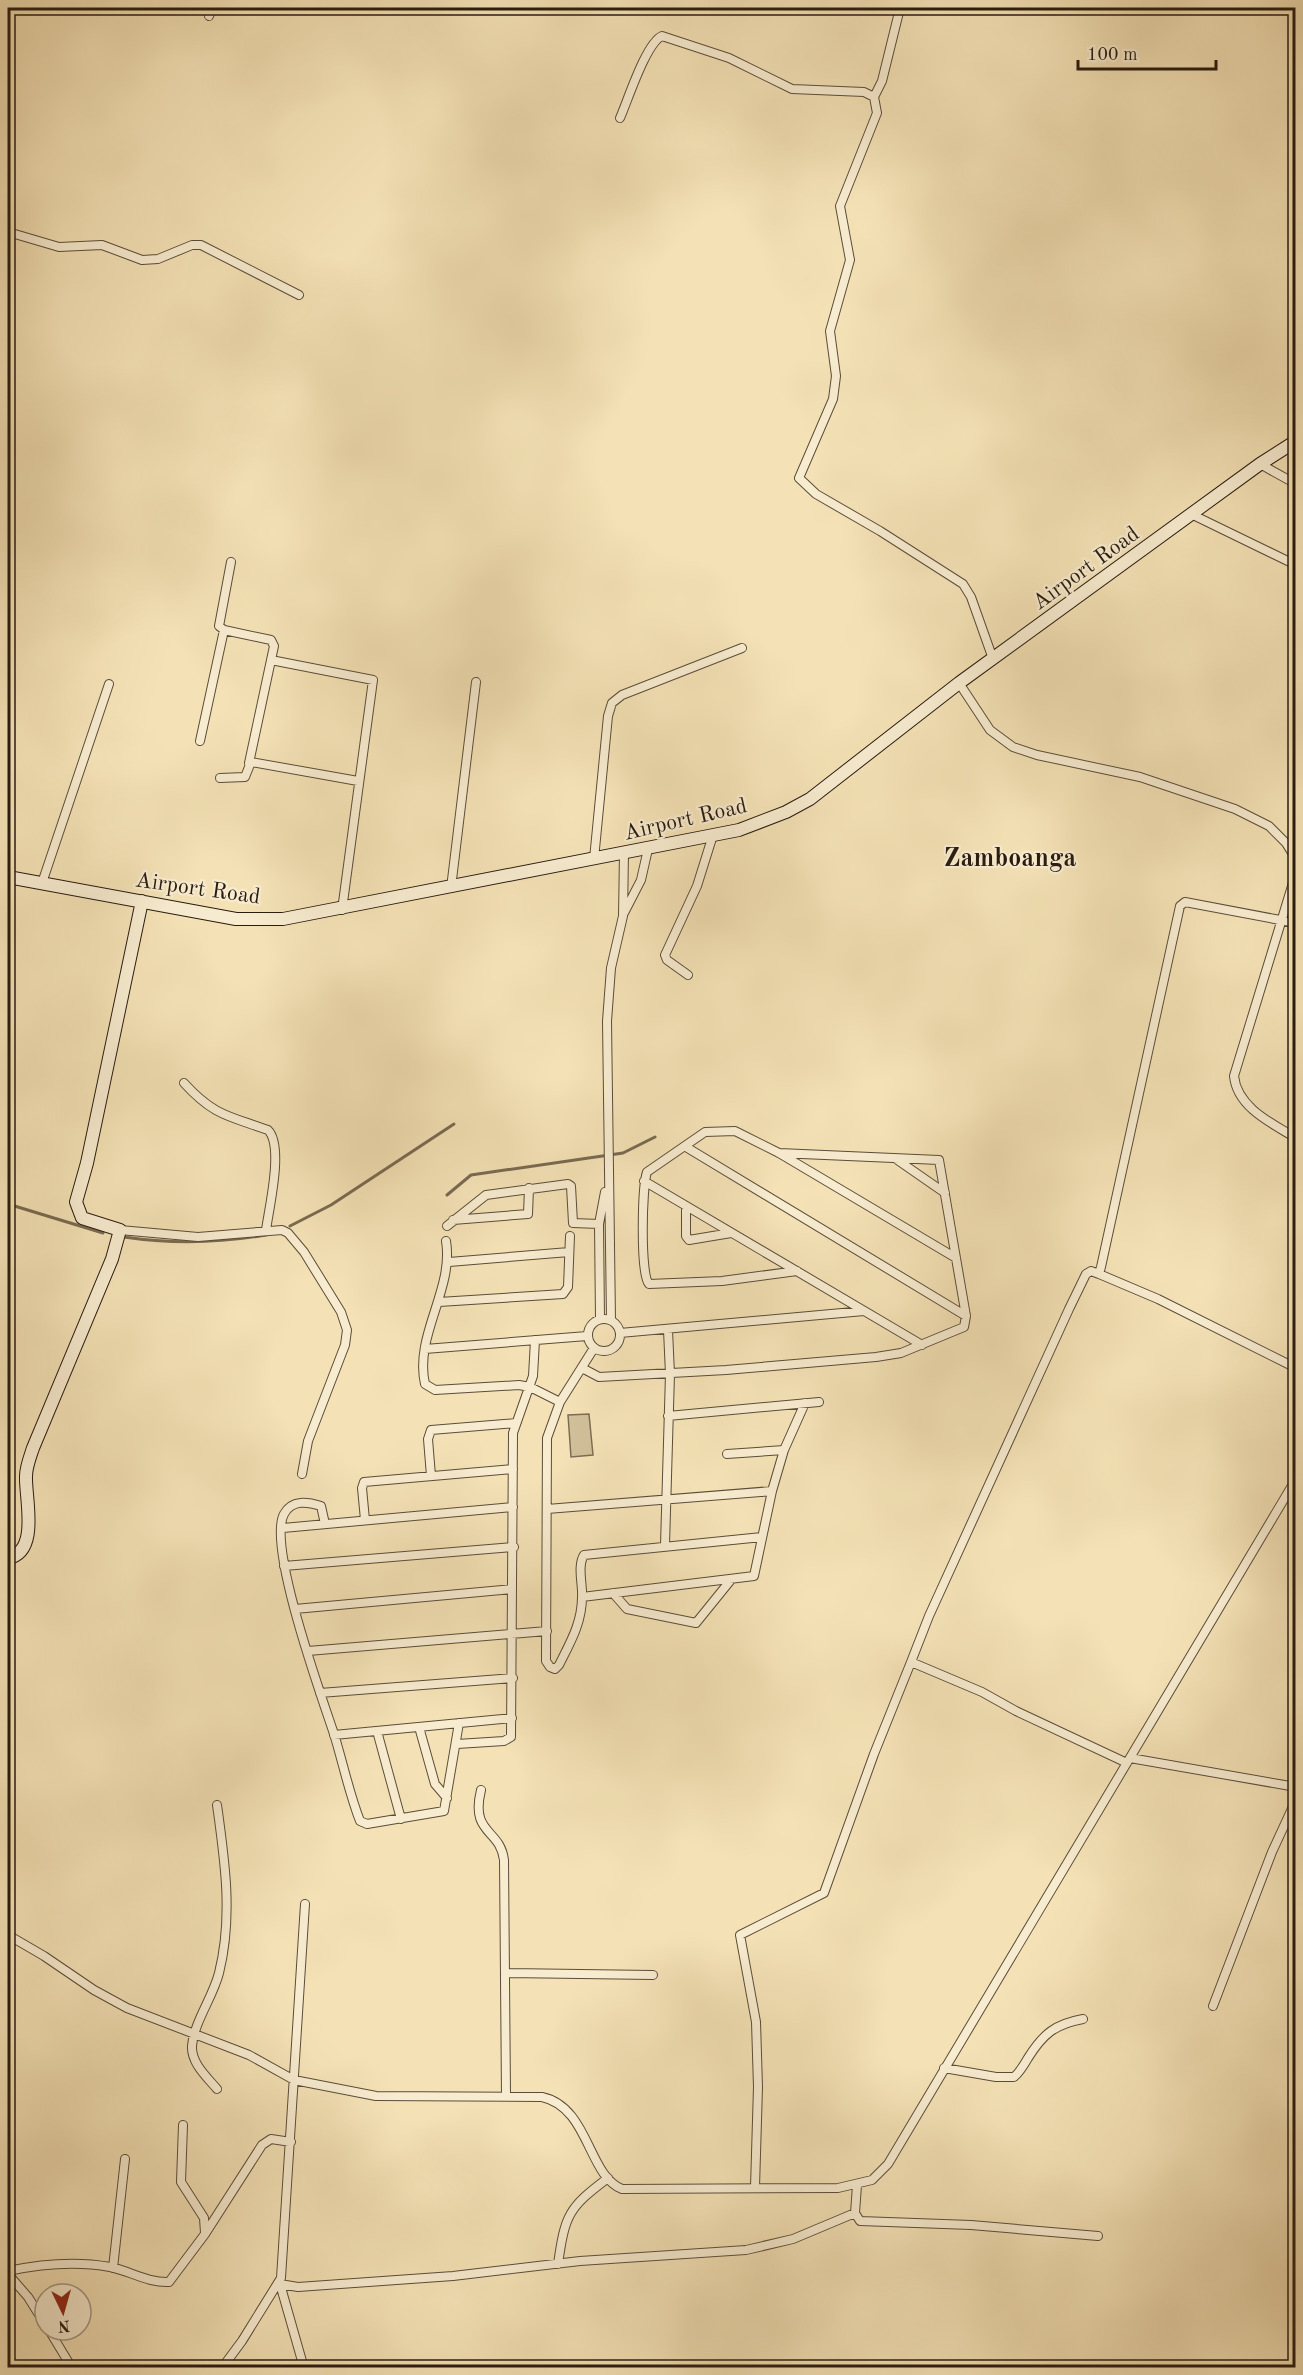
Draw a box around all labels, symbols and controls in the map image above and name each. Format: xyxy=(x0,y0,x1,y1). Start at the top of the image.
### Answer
scale bar xyxy=(1078,33,1216,71)
text: 100 m xyxy=(1087,46,1138,64)
street label: Airport Road xyxy=(1029,523,1144,615)
street label: Airport Road xyxy=(622,795,749,845)
district label: Zamboanga xyxy=(943,846,1077,872)
street label: Airport Road xyxy=(134,869,262,909)
north arrow xyxy=(33,2282,93,2342)
text: N xyxy=(57,2316,71,2334)

